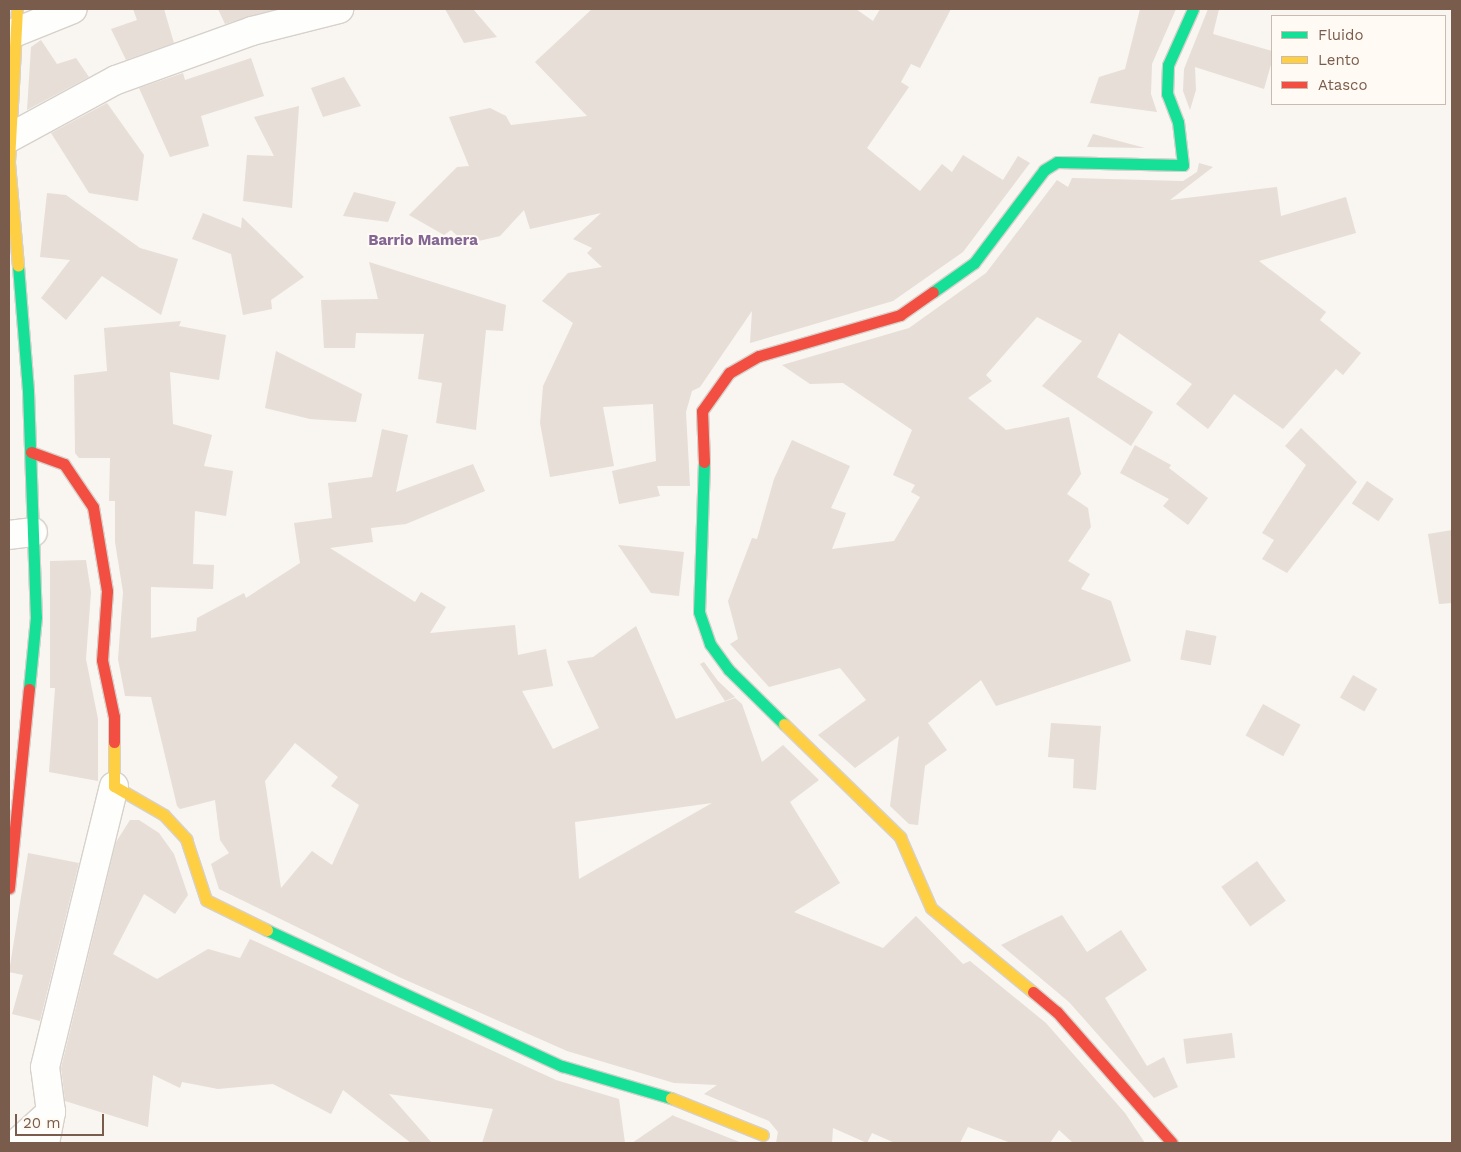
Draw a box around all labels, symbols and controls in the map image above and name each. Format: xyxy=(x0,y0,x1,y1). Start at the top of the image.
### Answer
legend xyxy=(1271,15,1446,105)
text: Fluido xyxy=(1318,26,1363,44)
text: Lento xyxy=(1318,51,1360,69)
text: Atasco xyxy=(1318,76,1367,94)
district label: Barrio Mamera xyxy=(368,232,478,250)
scale bar xyxy=(18,1104,106,1136)
text: 20 m xyxy=(23,1114,61,1132)

